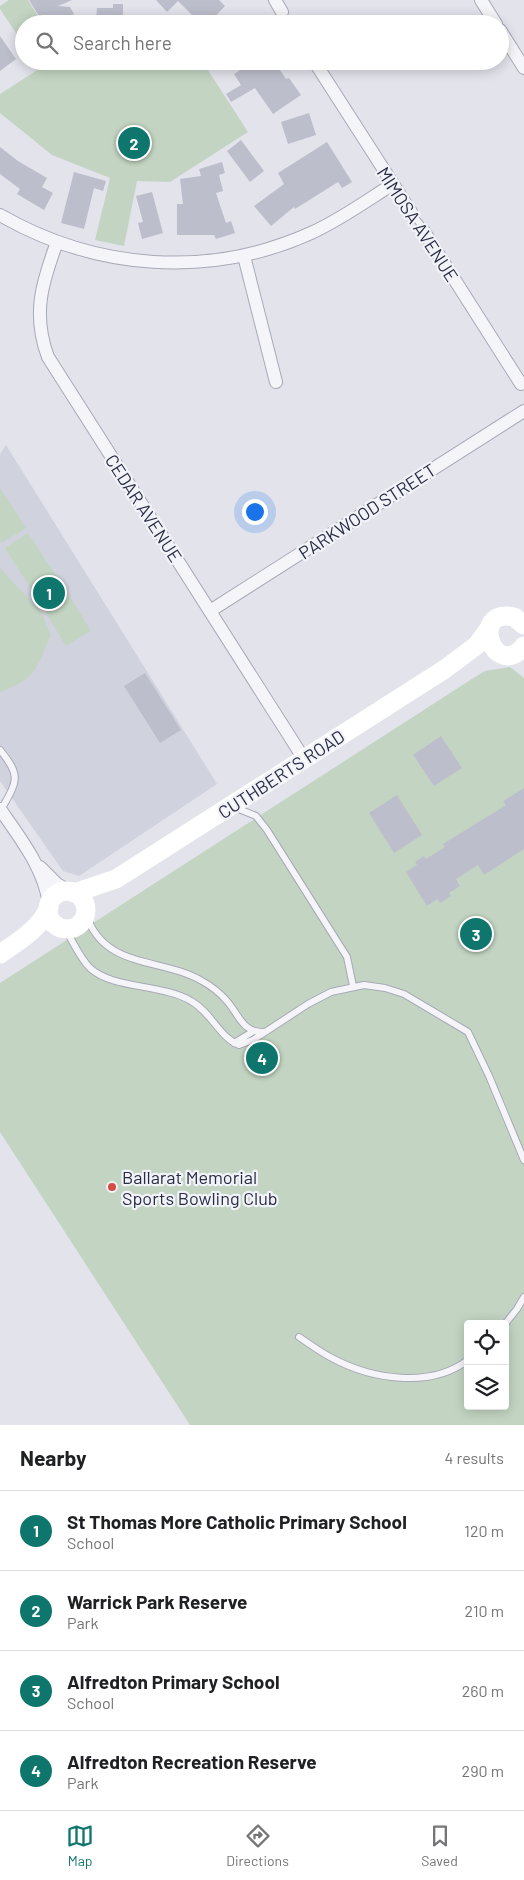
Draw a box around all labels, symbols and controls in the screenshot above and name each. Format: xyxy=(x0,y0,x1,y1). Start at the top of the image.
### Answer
search box xyxy=(15,15,509,70)
icon: search xyxy=(33,29,61,57)
text: Search here xyxy=(73,31,172,54)
pin: 2 xyxy=(118,124,150,162)
street label: MIMOSA AVENUE xyxy=(373,162,463,286)
street label: CEDAR AVENUE xyxy=(101,450,187,566)
street label: PARKWOOD STREET xyxy=(294,458,440,564)
your location xyxy=(242,499,268,525)
pin: 1 xyxy=(33,574,65,612)
street label: CUTHBERTS ROAD xyxy=(214,725,348,823)
pin: 3 xyxy=(460,915,492,953)
pin: 4 xyxy=(246,1039,278,1077)
place label: Ballarat Memorial Sports Bowling Club xyxy=(122,1166,278,1209)
marker: Ballarat Memorial Sports Bowling Club xyxy=(106,1181,118,1193)
map controls xyxy=(464,1320,509,1410)
button: locate xyxy=(464,1320,509,1365)
button: layers xyxy=(464,1365,509,1410)
text: Nearby xyxy=(20,1445,86,1470)
text: 4 results xyxy=(444,1448,504,1467)
text: St Thomas More Catholic Primary School xyxy=(67,1510,407,1533)
text: 1 xyxy=(33,1521,39,1540)
text: 120 m xyxy=(464,1521,504,1540)
text: School xyxy=(67,1533,114,1552)
text: Warrick Park Reserve xyxy=(67,1590,247,1613)
text: 2 xyxy=(32,1601,40,1620)
text: 210 m xyxy=(465,1601,504,1620)
text: Park xyxy=(67,1613,98,1632)
text: Alfredton Primary School xyxy=(67,1670,280,1693)
text: 3 xyxy=(32,1681,40,1700)
text: 260 m xyxy=(462,1681,504,1700)
text: School xyxy=(67,1693,114,1712)
text: Alfredton Recreation Reserve xyxy=(67,1750,317,1773)
text: 4 xyxy=(31,1761,41,1780)
text: 290 m xyxy=(462,1761,504,1780)
text: Park xyxy=(67,1773,98,1792)
tab: Map xyxy=(66,1822,94,1869)
tab: Directions xyxy=(226,1822,289,1869)
tab: Saved xyxy=(421,1822,458,1869)

